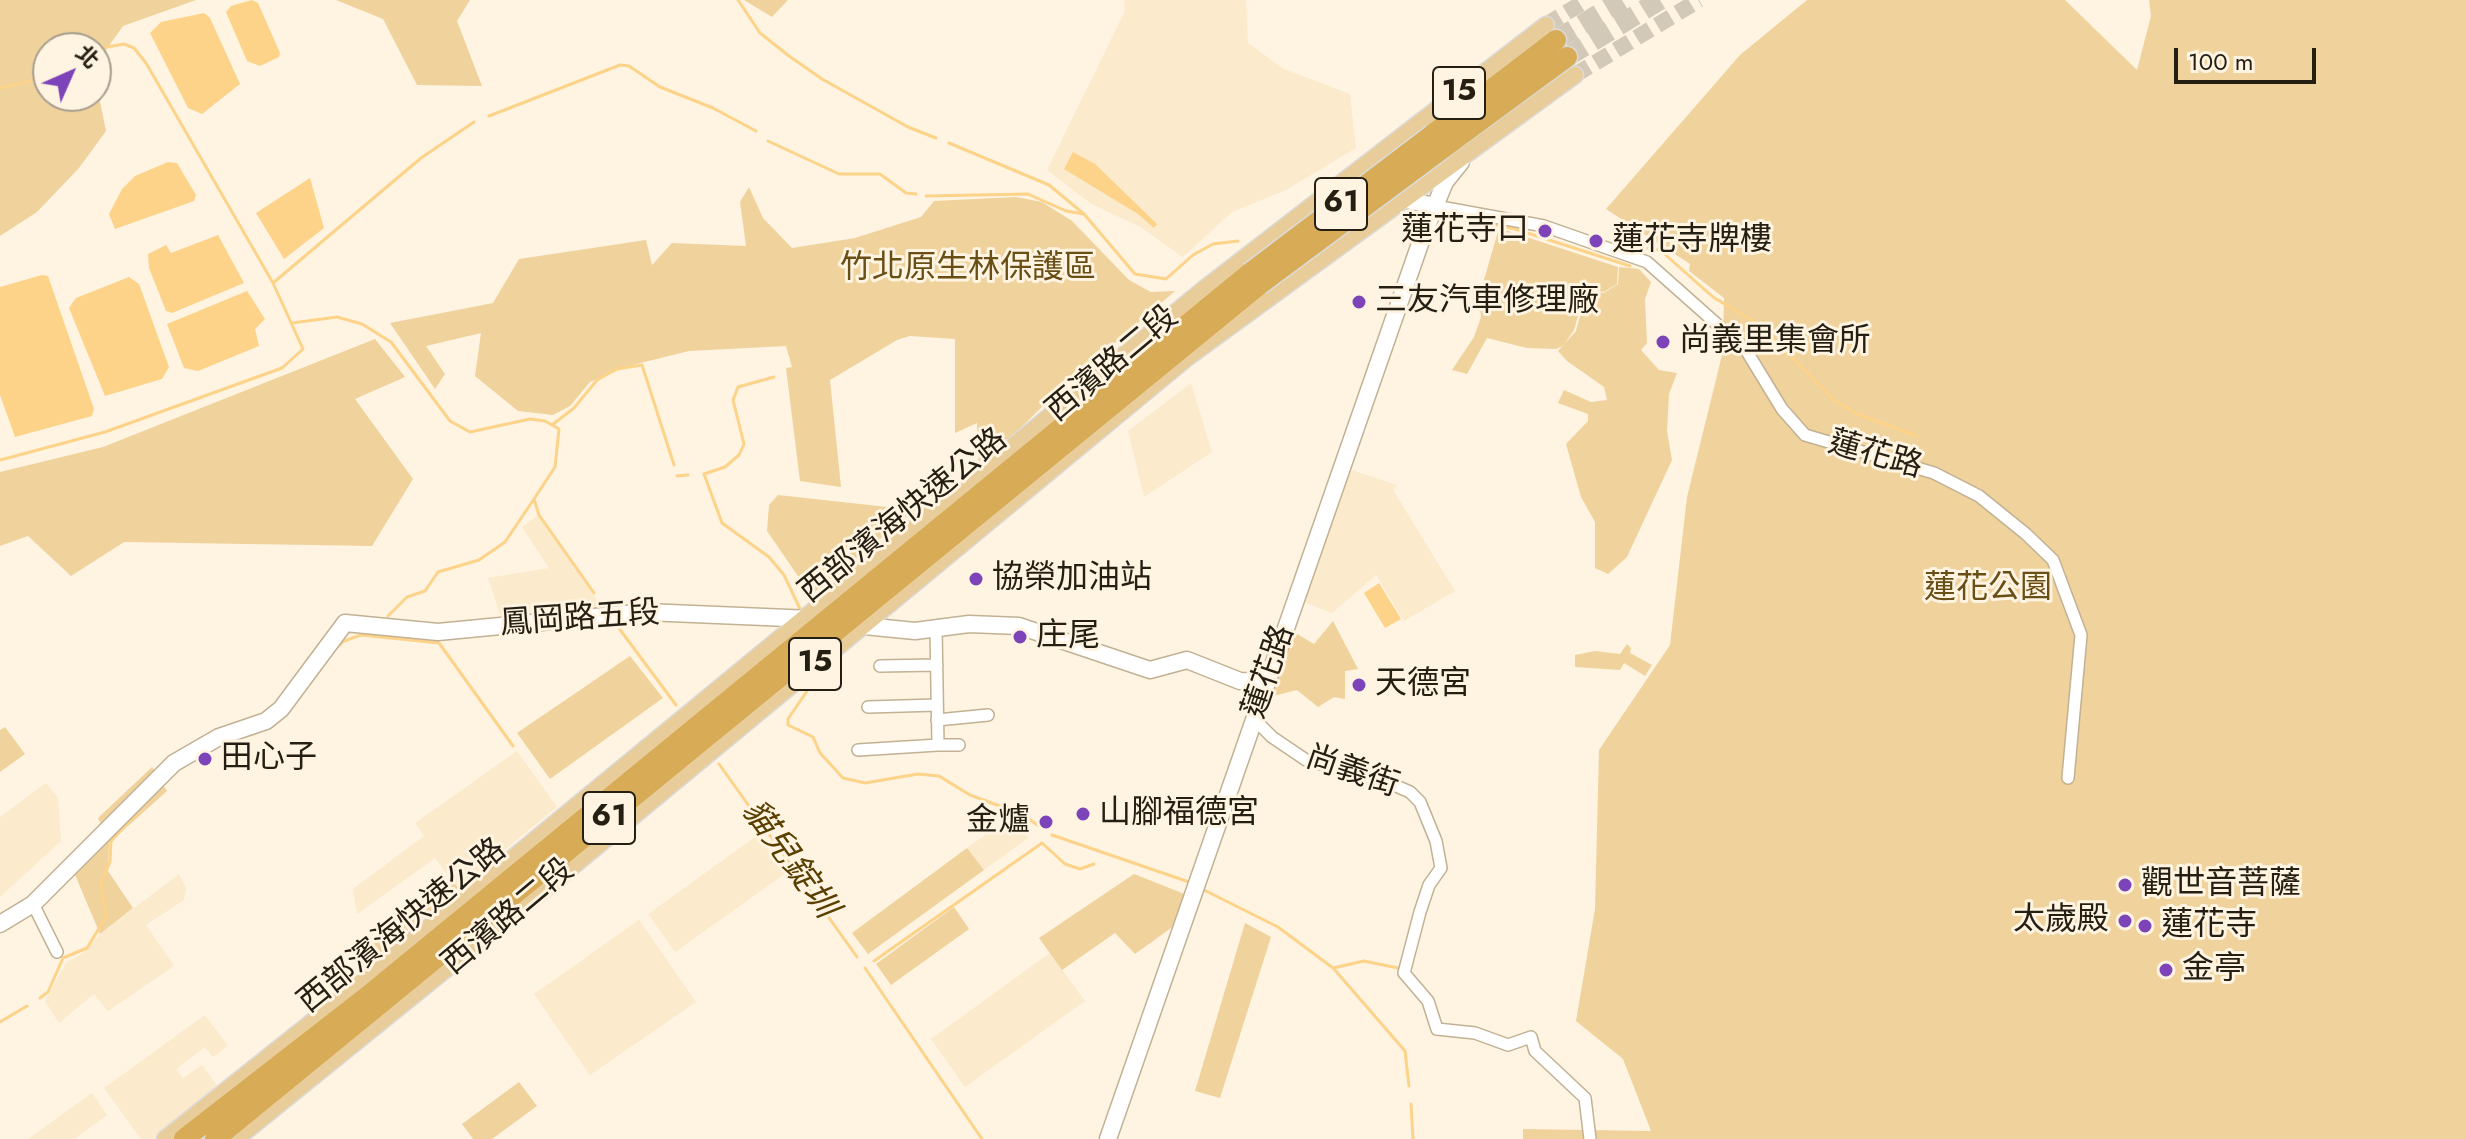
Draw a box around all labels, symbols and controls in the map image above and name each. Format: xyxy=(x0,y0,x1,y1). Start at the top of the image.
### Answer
north arrow xyxy=(32,32,112,112)
scale bar xyxy=(2178,32,2320,82)
text: 北 xyxy=(68,37,107,76)
text: 100 m xyxy=(2188,44,2254,79)
road number: 15 xyxy=(1433,67,1485,119)
road number: 61 xyxy=(1315,178,1367,230)
place label: 蓮花寺口 xyxy=(1401,212,1529,250)
marker: 蓮花寺口 xyxy=(1536,222,1554,240)
place label: 蓮花寺牌樓 xyxy=(1612,222,1772,260)
marker: 蓮花寺牌樓 xyxy=(1587,232,1605,250)
park label: 竹北原生林保護區 xyxy=(840,250,1096,288)
place label: 三友汽車修理廠 xyxy=(1375,283,1599,321)
marker: 三友汽車修理廠 xyxy=(1350,293,1368,311)
street label: 西濱路二段 xyxy=(1039,299,1187,431)
place label: 尚義里集會所 xyxy=(1679,323,1871,361)
marker: 尚義里集會所 xyxy=(1654,333,1672,351)
street label: 西部濱海快速公路 xyxy=(792,422,1016,612)
street label: 蓮花路 xyxy=(1824,424,1926,488)
place label: 協榮加油站 xyxy=(992,560,1152,598)
marker: 協榮加油站 xyxy=(967,570,985,588)
park label: 蓮花公園 xyxy=(1924,570,2052,608)
street label: 鳳岡路五段 xyxy=(499,595,661,645)
place label: 庄尾 xyxy=(1036,618,1100,656)
street label: 蓮花路 xyxy=(1236,620,1304,724)
marker: 庄尾 xyxy=(1011,628,1029,646)
road number: 15 xyxy=(789,638,841,690)
place label: 天德宮 xyxy=(1375,666,1471,704)
marker: 天德宮 xyxy=(1350,676,1368,694)
street label: 尚義街 xyxy=(1300,739,1404,807)
place label: 田心子 xyxy=(221,740,317,778)
marker: 田心子 xyxy=(196,750,214,768)
road number: 61 xyxy=(583,792,635,844)
water label: 貓兒錠圳 xyxy=(732,793,844,927)
place label: 山腳福德宮 xyxy=(1099,795,1259,833)
place label: 金爐 xyxy=(966,803,1030,841)
marker: 山腳福德宮 xyxy=(1074,805,1092,823)
marker: 金爐 xyxy=(1037,813,1055,831)
street label: 西部濱海快速公路 xyxy=(291,832,515,1022)
street label: 西濱路二段 xyxy=(435,852,583,984)
place label: 觀世音菩薩 xyxy=(2141,866,2301,904)
marker: 觀世音菩薩 xyxy=(2116,876,2134,894)
place label: 太歲殿 xyxy=(2013,902,2109,940)
place label: 蓮花寺 xyxy=(2161,907,2257,945)
marker: 太歲殿 xyxy=(2116,912,2134,930)
marker: 蓮花寺 xyxy=(2136,917,2154,935)
place label: 金亭 xyxy=(2182,951,2246,989)
marker: 金亭 xyxy=(2157,961,2175,979)

